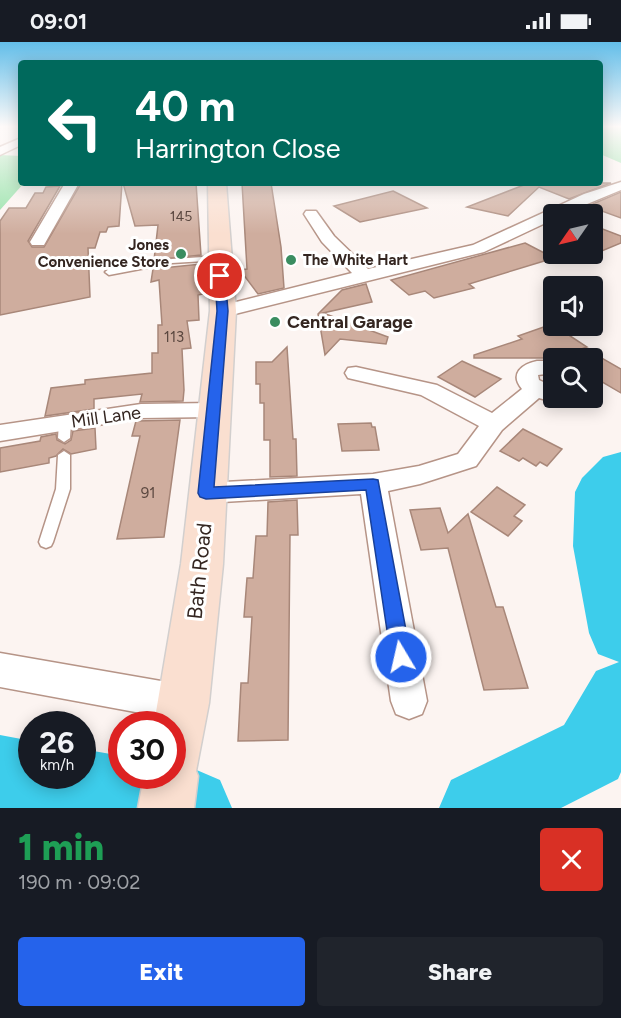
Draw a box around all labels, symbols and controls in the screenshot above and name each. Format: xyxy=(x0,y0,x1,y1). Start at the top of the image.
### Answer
text: 09:01 xyxy=(30,8,87,35)
text: 40 m xyxy=(135,81,235,132)
icon: left xyxy=(36,84,114,162)
text: Harrington Close xyxy=(135,132,340,165)
north arrow xyxy=(543,204,603,264)
map controls xyxy=(543,204,603,408)
house number: 145 xyxy=(170,208,192,225)
place label: Jones Convenience Store xyxy=(38,236,170,271)
marker: Jones Convenience Store xyxy=(174,247,188,261)
pin xyxy=(194,250,245,301)
place label: The White Hart xyxy=(303,251,408,269)
marker: The White Hart xyxy=(284,253,298,267)
icon: arrive xyxy=(203,259,236,292)
button: sound xyxy=(543,276,603,336)
place label: Central Garage xyxy=(287,311,413,333)
marker: Central Garage xyxy=(268,315,282,329)
house number: 113 xyxy=(164,328,184,346)
button: search xyxy=(543,348,603,408)
street label: Mill Lane xyxy=(70,401,142,433)
house number: 91 xyxy=(141,484,155,502)
street label: Bath Road xyxy=(182,522,216,620)
position arrow xyxy=(369,625,433,689)
speed limit sign: 30 xyxy=(108,711,186,789)
text: 26 xyxy=(40,724,74,761)
text: km/h xyxy=(40,756,74,774)
text: 1 min xyxy=(18,826,104,869)
button: close xyxy=(540,828,603,891)
text: 190 m · 09:02 xyxy=(18,870,141,894)
button: Exit xyxy=(18,937,305,1006)
button: Share xyxy=(317,937,603,1006)

